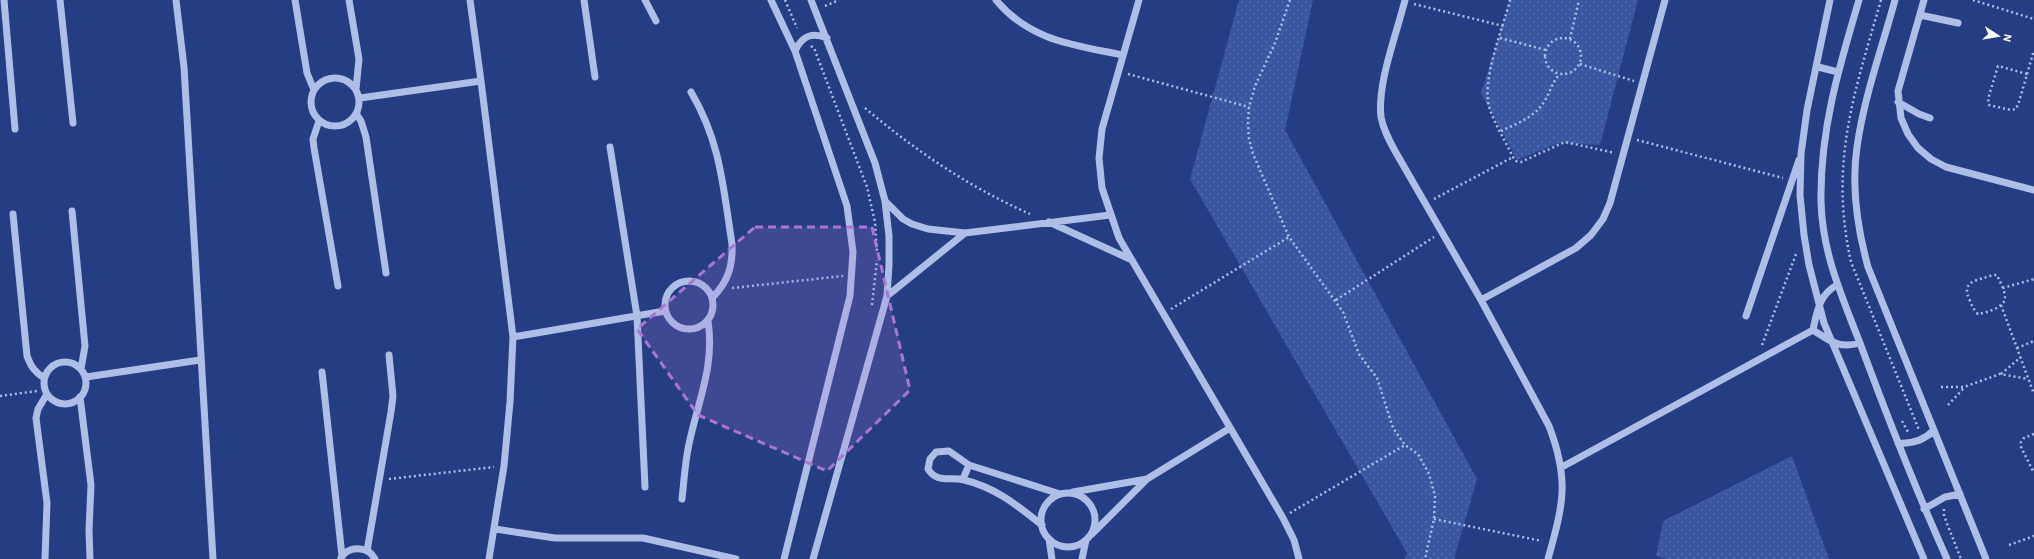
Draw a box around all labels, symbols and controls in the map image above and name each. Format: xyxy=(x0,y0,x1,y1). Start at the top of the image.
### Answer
north arrow xyxy=(1978,16,2018,56)
text: N xyxy=(2001,33,2013,43)

